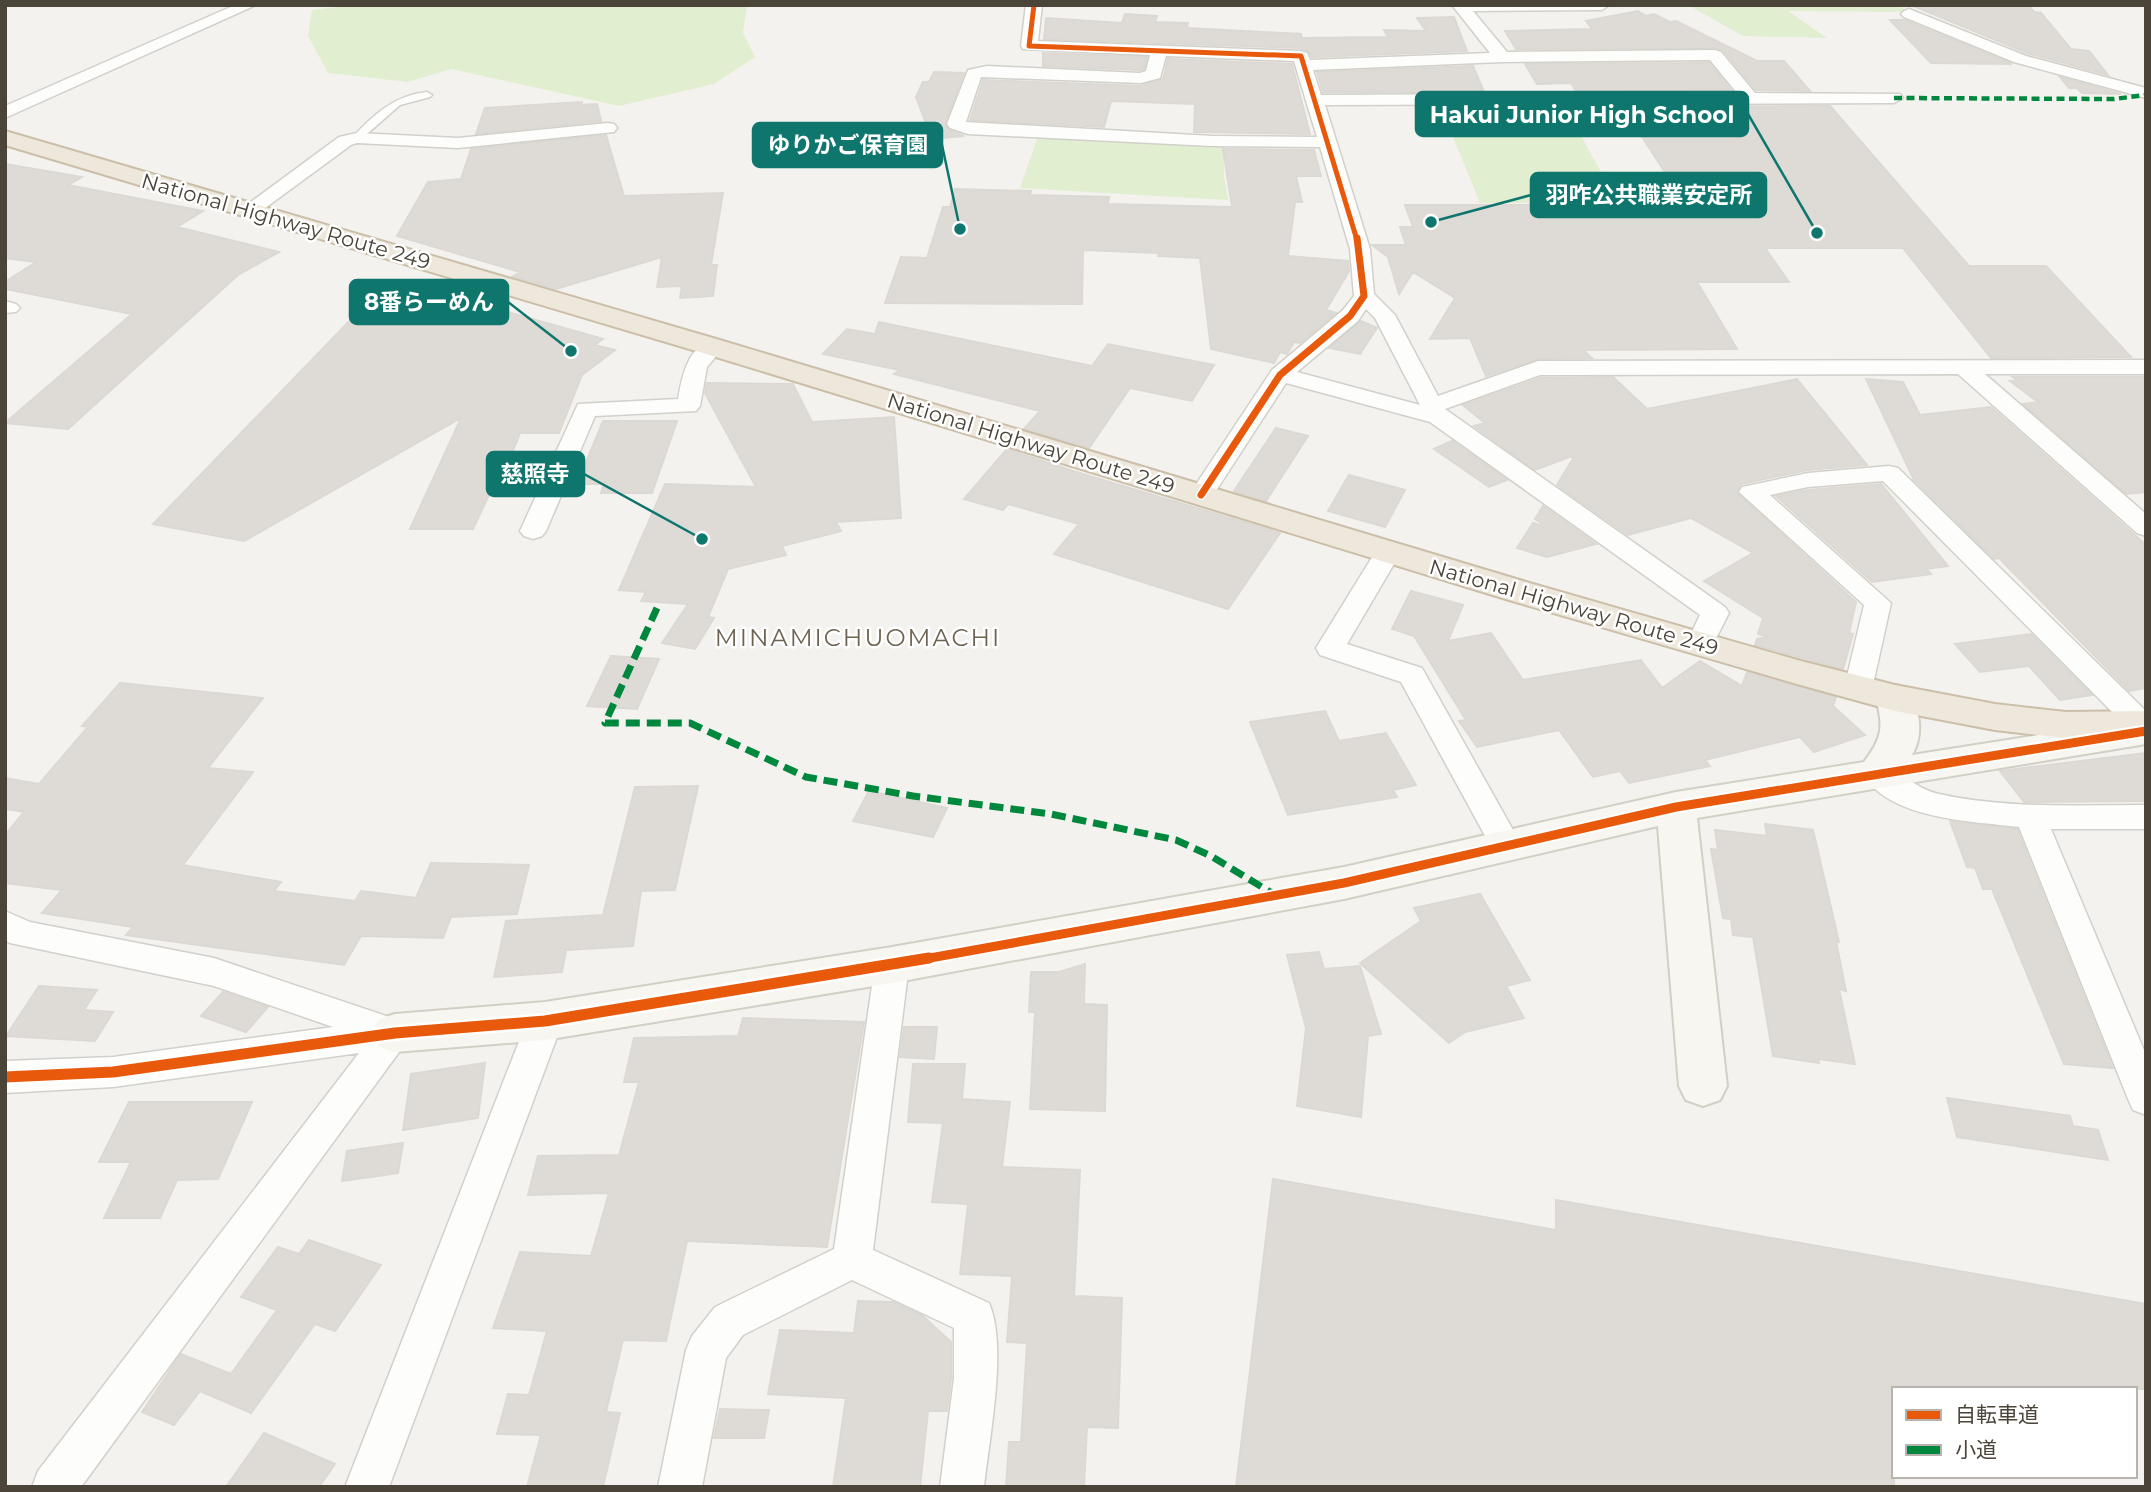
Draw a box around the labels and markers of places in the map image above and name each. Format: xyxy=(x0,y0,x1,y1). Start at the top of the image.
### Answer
callout: Hakui Junior High School xyxy=(1416,92,1748,136)
callout: ゆりかご保育園 xyxy=(753,123,942,167)
callout: 羽咋公共職業安定所 xyxy=(1531,173,1766,217)
callout: 8番らーめん xyxy=(350,280,508,324)
callout: 慈照寺 xyxy=(487,452,584,496)

